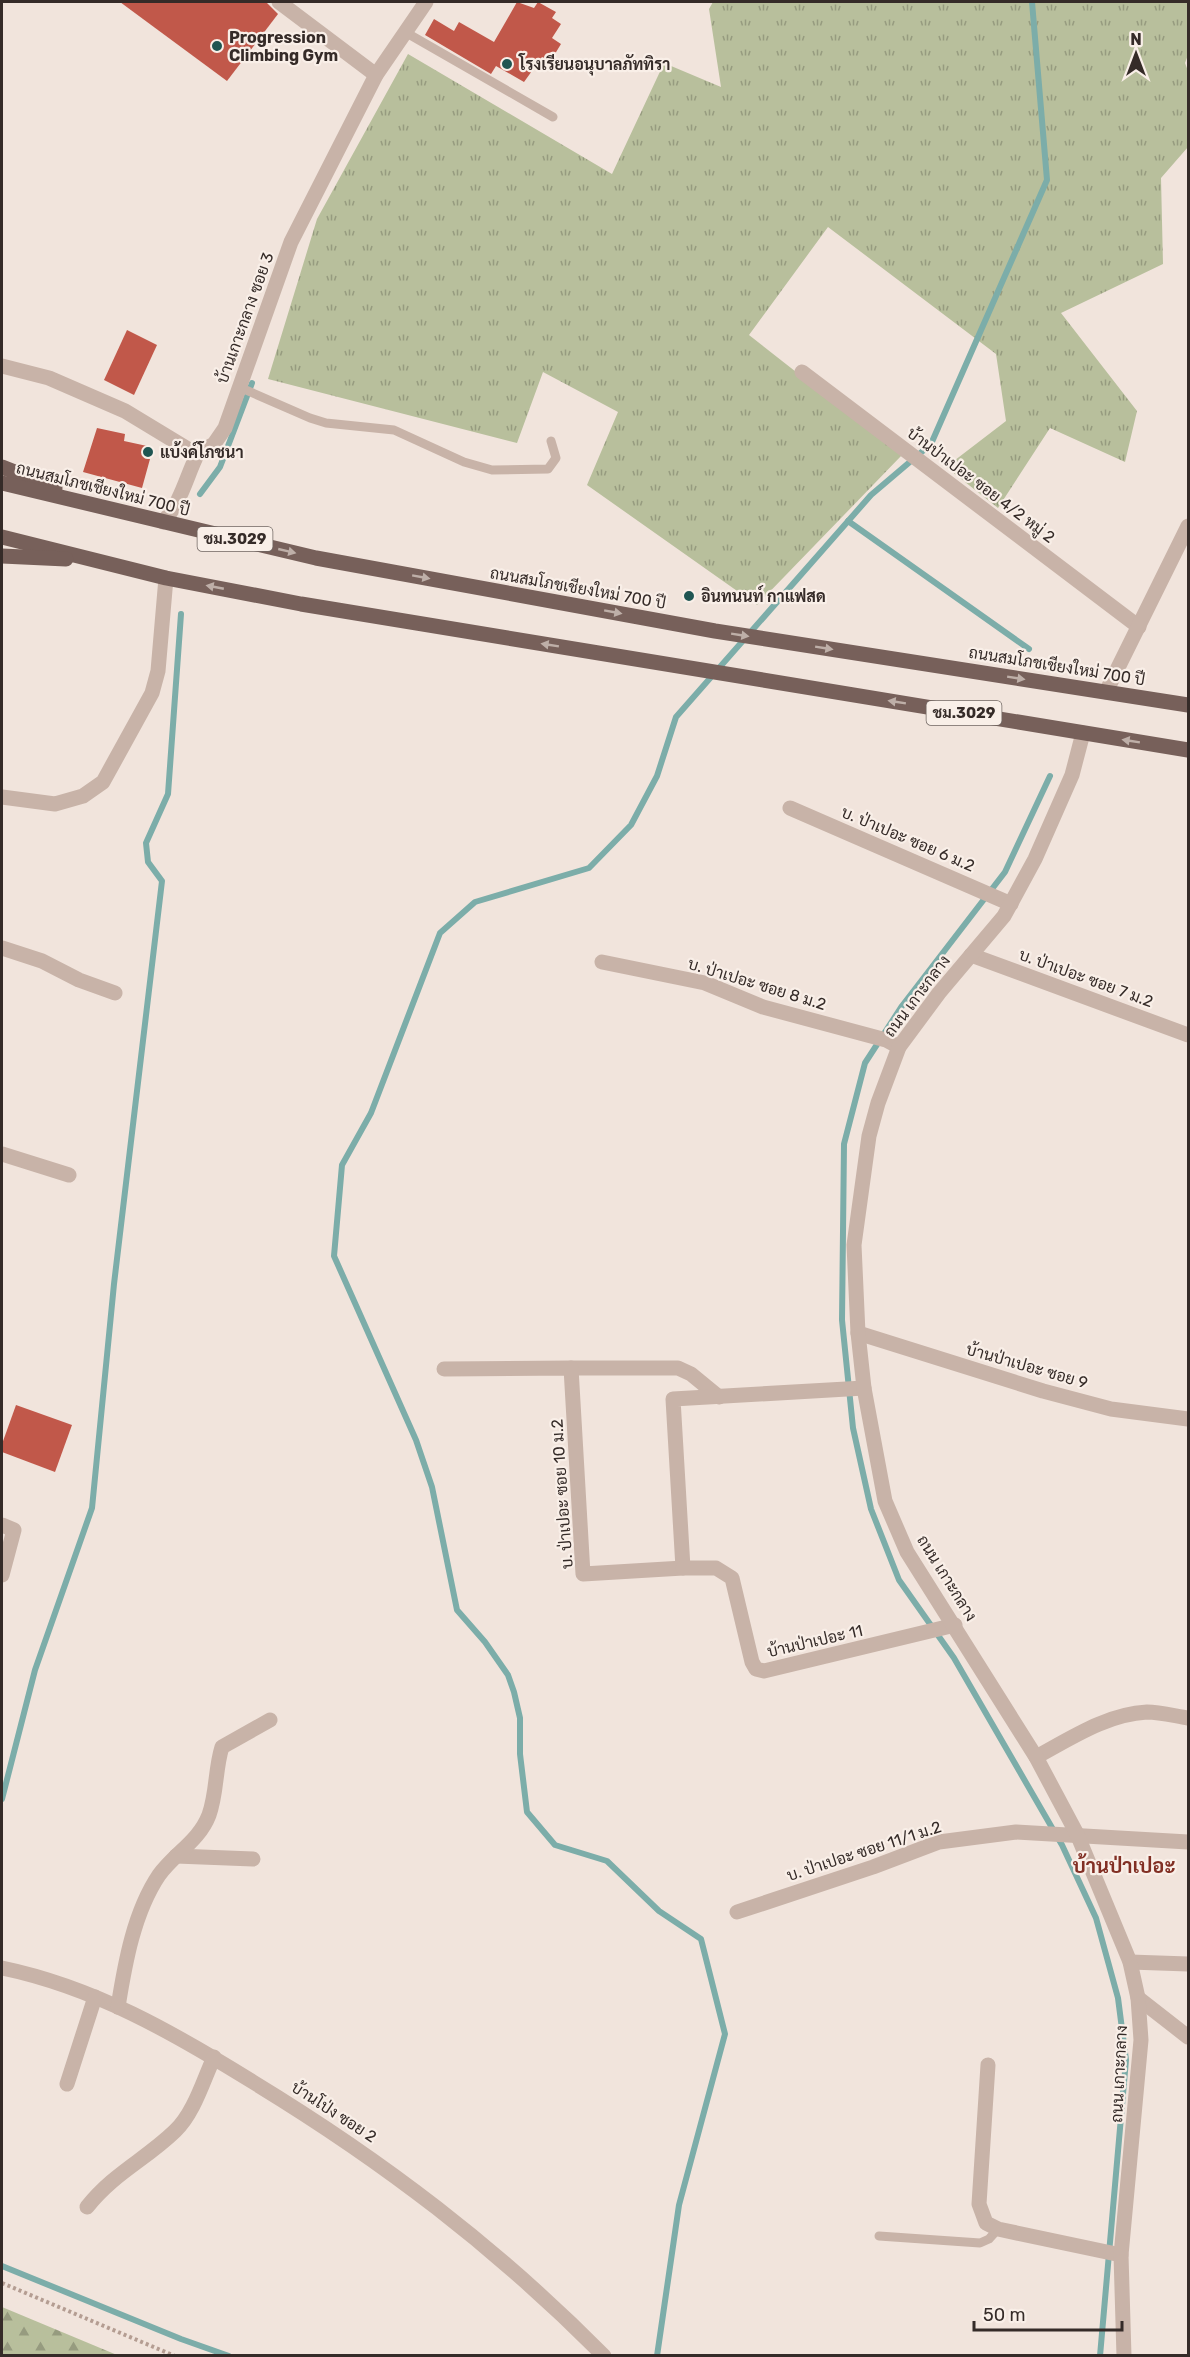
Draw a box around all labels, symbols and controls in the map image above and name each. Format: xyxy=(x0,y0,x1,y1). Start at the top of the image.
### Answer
north arrow xyxy=(1106,24,1166,84)
place label: Progression Climbing Gym xyxy=(229,28,338,65)
text: N xyxy=(1130,30,1142,49)
marker: Progression Climbing Gym xyxy=(210,39,224,53)
place label: โรงเรียนอนุบาลภัททิรา xyxy=(518,53,670,76)
marker: โรงเรียนอนุบาลภัททิรา xyxy=(500,57,514,71)
street label: บ้านเกาะกลาง ซอย 3 xyxy=(212,250,278,386)
street label: บ้านป่าเปอะ ซอย 4/2 หมู่ 2 xyxy=(902,422,1059,548)
place label: แบ้งค์โภชนา xyxy=(160,441,244,462)
marker: แบ้งค์โภชนา xyxy=(141,445,155,459)
street label: ถนนสมโภชเชียงใหม่ 700 ปี xyxy=(14,456,192,520)
road number: ชม.3029 xyxy=(198,527,272,551)
one-way arrow xyxy=(278,546,296,556)
street label: ถนนสมโภชเชียงใหม่ 700 ปี xyxy=(489,561,668,613)
one-way arrow xyxy=(412,573,431,582)
one-way arrow xyxy=(206,582,225,591)
place label: อินทนนท์ กาแฟสด xyxy=(701,585,826,606)
marker: อินทนนท์ กาแฟสด xyxy=(682,589,696,603)
one-way arrow xyxy=(604,608,623,617)
one-way arrow xyxy=(731,631,750,640)
one-way arrow xyxy=(541,641,560,650)
street label: ถนนสมโภชเชียงใหม่ 700 ปี xyxy=(967,641,1147,689)
one-way arrow xyxy=(814,644,833,653)
one-way arrow xyxy=(1007,674,1026,683)
one-way arrow xyxy=(887,698,906,707)
road number: ชม.3029 xyxy=(926,701,1002,725)
one-way arrow xyxy=(1121,736,1140,745)
street label: บ. ป่าเปอะ ซอย 6 ม.2 xyxy=(838,802,978,876)
street label: บ. ป่าเปอะ ซอย 7 ม.2 xyxy=(1016,945,1156,1011)
street label: ถนน เกาะกลาง xyxy=(880,951,954,1041)
street label: บ. ป่าเปอะ ซอย 8 ม.2 xyxy=(686,954,828,1014)
street label: บ้านป่าเปอะ ซอย 9 xyxy=(964,1339,1090,1392)
street label: บ. ป่าเปอะ ซอย 10 ม.2 xyxy=(547,1418,577,1570)
street label: ถนน เกาะกลาง xyxy=(913,1532,981,1624)
street label: บ้านป่าเปอะ 11 xyxy=(765,1620,865,1661)
street label: บ. ป่าเปอะ ซอย 11/1 ม.2 xyxy=(784,1817,944,1885)
district label: บ้านป่าเปอะ xyxy=(1073,1853,1175,1878)
street label: ถนน เกาะกลาง xyxy=(1107,2025,1131,2123)
street label: บ้านโป่ง ซอย 2 xyxy=(288,2076,381,2147)
scale bar xyxy=(974,2294,1122,2332)
text: 50 m xyxy=(983,2304,1026,2326)

